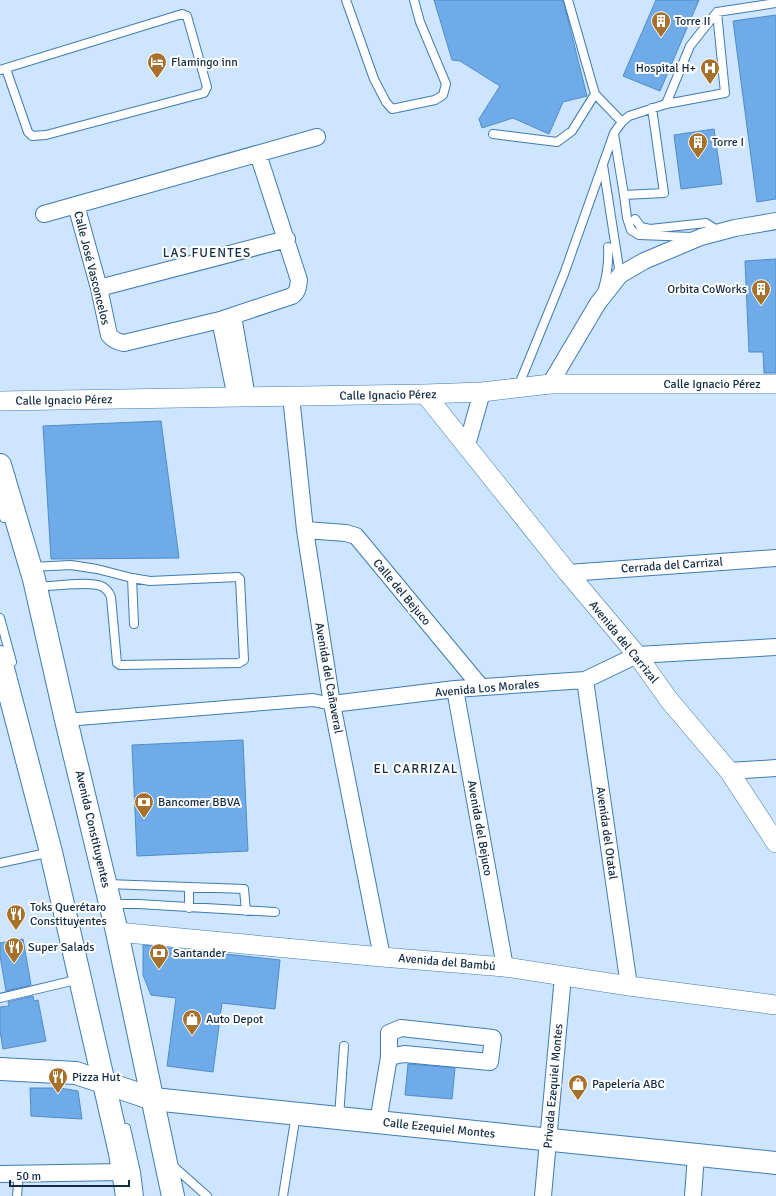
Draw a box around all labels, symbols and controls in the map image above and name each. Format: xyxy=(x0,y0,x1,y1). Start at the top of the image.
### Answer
building icon: Torre II xyxy=(650,10,672,38)
place label: Torre II xyxy=(675,14,710,29)
hotel icon: Flamingo inn xyxy=(146,51,168,79)
place label: Flamingo inn xyxy=(171,55,238,70)
hospital icon: Hospital H+ xyxy=(699,57,721,85)
place label: Hospital H+ xyxy=(636,61,696,76)
building icon: Torre I xyxy=(687,131,709,159)
place label: Torre I xyxy=(712,135,744,150)
street label: Calle José Vasconcelos xyxy=(70,210,113,327)
district label: LAS FUENTES xyxy=(163,245,251,261)
building icon: Orbita CoWorks xyxy=(750,278,772,306)
place label: Orbita CoWorks xyxy=(667,282,747,297)
street label: Calle Ignacio Pérez xyxy=(663,377,761,392)
street label: Calle Ignacio Pérez xyxy=(339,387,437,404)
street label: Calle Ignacio Pérez xyxy=(15,392,113,409)
street label: Cerrada del Carrizal xyxy=(621,554,724,577)
street label: Calle del Bejuco xyxy=(369,556,434,629)
street label: Avenida del Carrizal xyxy=(586,598,662,687)
street label: Avenida del Cañaveral xyxy=(311,621,346,735)
street label: Avenida Los Morales xyxy=(434,676,540,701)
district label: EL CARRIZAL xyxy=(373,761,459,777)
street label: Avenida Constituyentes xyxy=(72,769,113,889)
street label: Avenida del Bejuco xyxy=(464,779,495,877)
street label: Avenida del Otatal xyxy=(593,786,621,881)
bank icon: Bancomer BBVA xyxy=(133,791,155,819)
place label: Bancomer BBVA xyxy=(158,795,241,810)
place label: Toks Querétaro Constituyentes xyxy=(30,900,107,929)
restaurant icon: Toks Querétaro Constituyentes xyxy=(5,903,27,931)
restaurant icon: Super Salads xyxy=(3,936,25,964)
place label: Super Salads xyxy=(28,940,95,955)
bank icon: Santander xyxy=(148,942,170,970)
place label: Santander xyxy=(173,946,226,961)
street label: Avenida del Bambú xyxy=(398,951,496,974)
shop icon: Auto Depot xyxy=(181,1008,203,1036)
place label: Auto Depot xyxy=(206,1012,263,1027)
street label: Privada Ezequiel Montes xyxy=(541,1023,566,1149)
restaurant icon: Pizza Hut xyxy=(47,1066,69,1094)
place label: Pizza Hut xyxy=(72,1070,120,1085)
shop icon: Papelería ABC xyxy=(567,1073,589,1101)
place label: Papelería ABC xyxy=(592,1077,665,1092)
street label: Calle Ezequiel Montes xyxy=(382,1115,496,1142)
scale bar xyxy=(10,1162,129,1188)
text: 50 m xyxy=(16,1169,41,1184)

